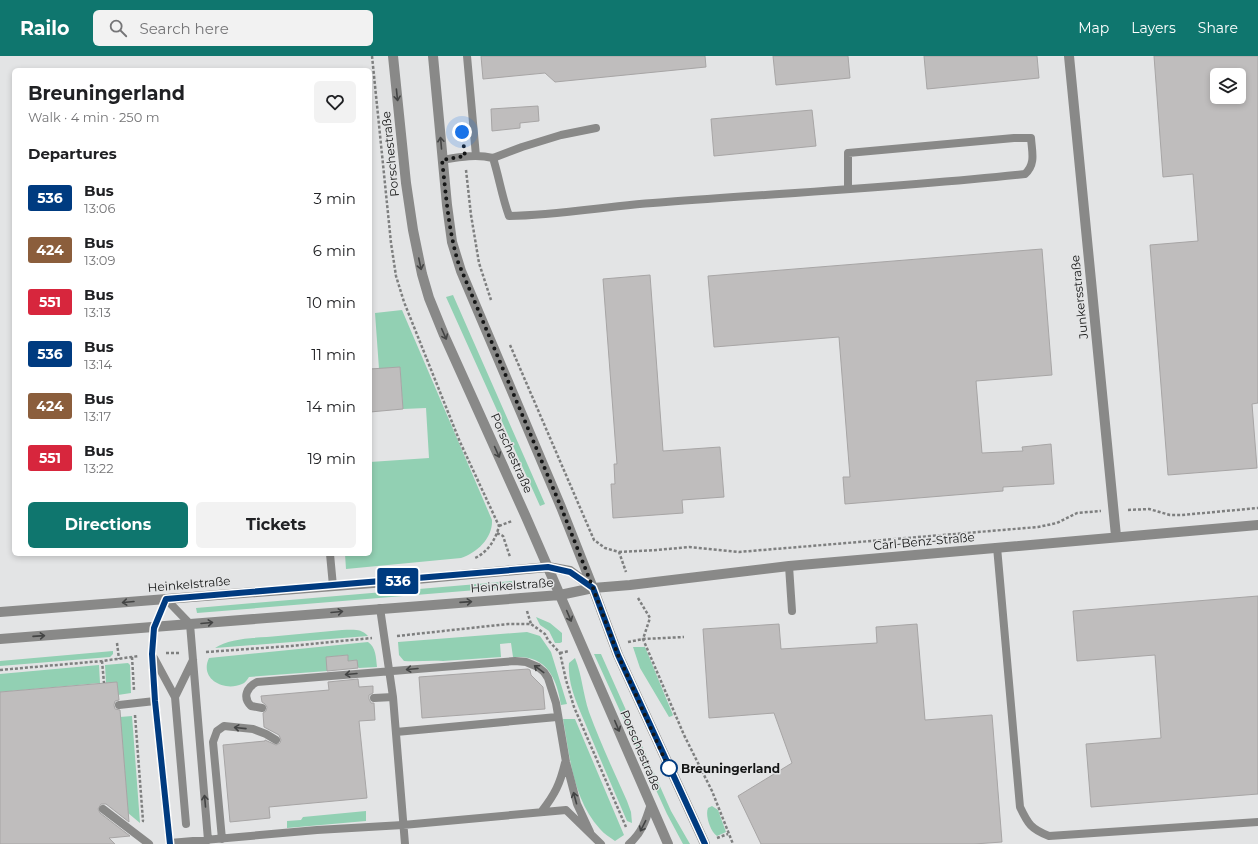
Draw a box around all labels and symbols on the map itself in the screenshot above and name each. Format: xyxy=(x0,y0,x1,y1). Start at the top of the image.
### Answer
one-way arrow xyxy=(393,88,400,101)
street label: Porschestraße xyxy=(378,110,402,198)
your location xyxy=(452,122,472,142)
one-way arrow xyxy=(437,137,445,150)
street label: Junkersstraße xyxy=(1067,254,1091,341)
one-way arrow xyxy=(417,257,425,270)
one-way arrow xyxy=(441,327,448,339)
street label: Porschestraße xyxy=(488,411,536,495)
one-way arrow xyxy=(494,446,501,458)
street label: Carl-Benz-Straße xyxy=(873,529,975,553)
line badge: 536 xyxy=(375,568,421,594)
street label: Heinkelstraße xyxy=(147,573,231,595)
street label: Heinkelstraße xyxy=(470,575,554,595)
one-way arrow xyxy=(459,598,472,605)
one-way arrow xyxy=(121,599,134,606)
one-way arrow xyxy=(330,609,343,616)
one-way arrow xyxy=(565,609,573,621)
one-way arrow xyxy=(200,619,213,627)
one-way arrow xyxy=(32,632,45,640)
one-way arrow xyxy=(406,665,419,673)
one-way arrow xyxy=(534,665,545,673)
one-way arrow xyxy=(345,671,358,678)
street label: Porschestraße xyxy=(617,707,665,793)
one-way arrow xyxy=(613,720,621,732)
one-way arrow xyxy=(234,724,247,732)
marker: Breuningerland xyxy=(660,759,678,777)
place label: Breuningerland xyxy=(681,761,780,776)
one-way arrow xyxy=(571,792,578,805)
one-way arrow xyxy=(201,795,208,808)
one-way arrow xyxy=(639,820,646,832)

